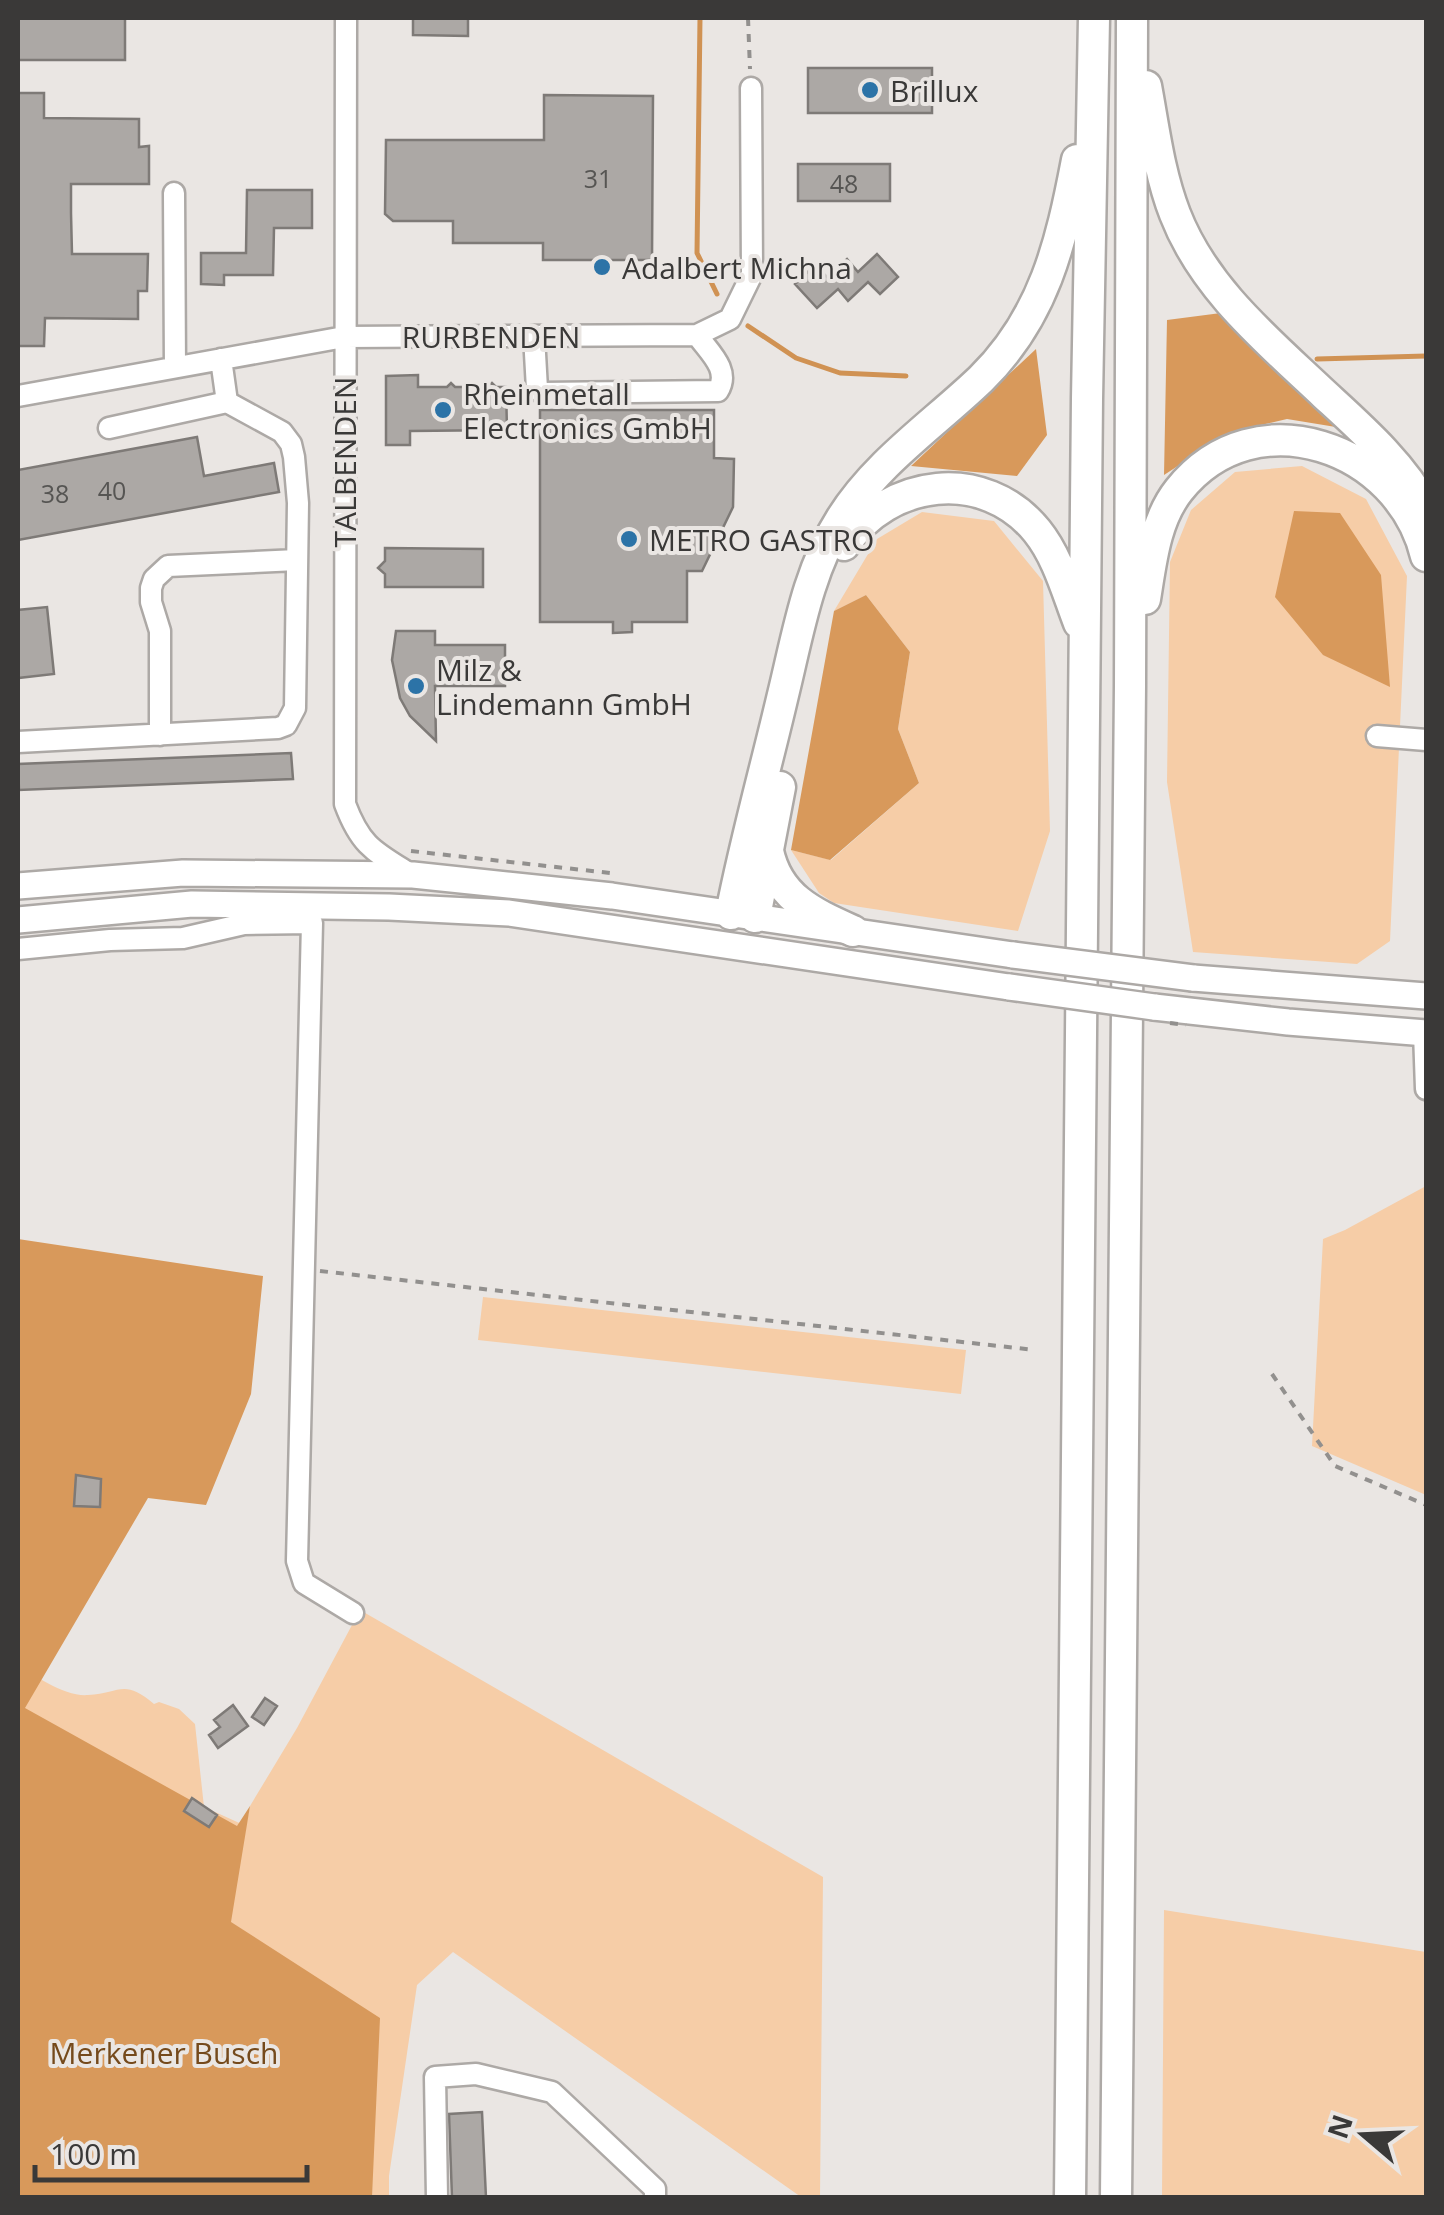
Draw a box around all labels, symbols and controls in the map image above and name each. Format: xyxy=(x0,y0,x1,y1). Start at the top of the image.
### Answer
place label: Brillux xyxy=(890,70,979,111)
marker: Brillux xyxy=(859,79,881,101)
house number: 31 xyxy=(584,161,612,195)
house number: 48 xyxy=(830,166,858,200)
place label: Adalbert Michna xyxy=(622,247,852,288)
marker: Adalbert Michna xyxy=(591,256,613,278)
street label: RURBENDEN xyxy=(402,316,580,357)
place label: Rheinmetall Electronics GmbH xyxy=(463,373,712,448)
street label: TALBENDEN xyxy=(324,377,365,547)
marker: Rheinmetall Electronics GmbH xyxy=(432,399,454,421)
house number: 40 xyxy=(98,473,126,507)
house number: 38 xyxy=(41,476,69,510)
place label: METRO GASTRO xyxy=(649,519,874,560)
marker: METRO GASTRO xyxy=(618,528,640,550)
place label: Milz & Lindemann GmbH xyxy=(436,649,692,724)
marker: Milz & Lindemann GmbH xyxy=(405,675,427,697)
park label: Merkener Busch xyxy=(50,2032,278,2073)
north arrow xyxy=(1314,2085,1414,2185)
text: N xyxy=(1318,2110,1361,2143)
scale bar xyxy=(35,2120,308,2182)
text: 100 m xyxy=(50,2133,137,2174)

